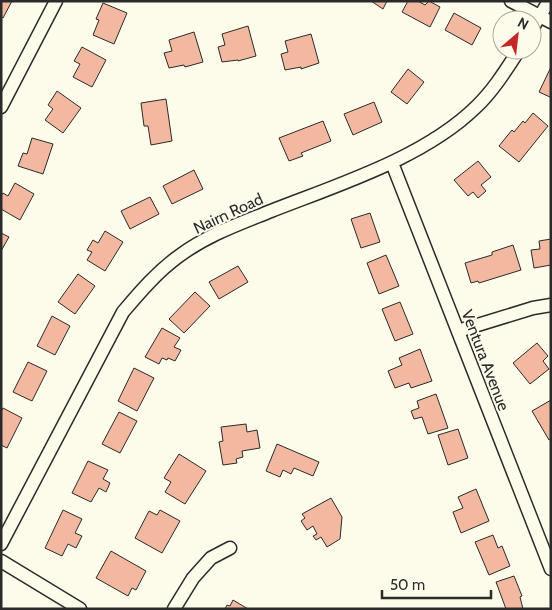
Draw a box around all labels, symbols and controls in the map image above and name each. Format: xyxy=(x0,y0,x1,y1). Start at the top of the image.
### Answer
north arrow xyxy=(492,10,542,60)
text: N xyxy=(515,13,532,34)
street label: Nairn Road xyxy=(190,189,266,238)
street label: Ventura Avenue xyxy=(458,307,513,413)
scale bar xyxy=(382,568,491,600)
text: 50 m xyxy=(390,576,425,594)

